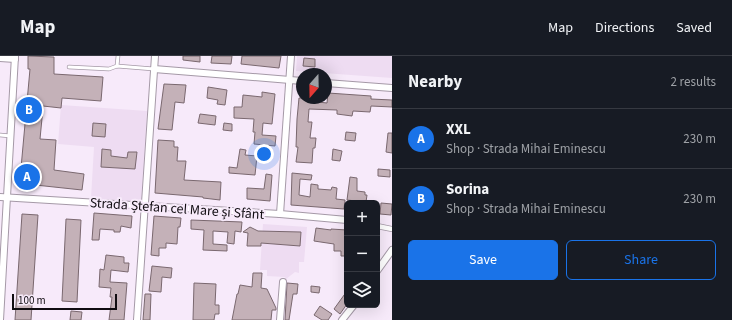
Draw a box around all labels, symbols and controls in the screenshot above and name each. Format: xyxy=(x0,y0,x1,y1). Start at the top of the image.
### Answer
text: Map xyxy=(20,14,55,41)
text: Map xyxy=(548,18,573,38)
text: Directions xyxy=(595,18,654,38)
text: Saved xyxy=(676,18,712,38)
north arrow xyxy=(296,68,332,104)
text: Nearby xyxy=(408,70,462,94)
text: 2 results xyxy=(671,73,716,91)
pin: B xyxy=(16,95,42,125)
text: XXL xyxy=(446,119,471,140)
text: A xyxy=(417,130,425,148)
text: 230 m xyxy=(683,130,716,148)
text: Shop · Strada Mihai Eminescu xyxy=(446,140,606,158)
your location xyxy=(254,144,274,164)
pin: A xyxy=(14,162,40,192)
text: Sorina xyxy=(446,179,489,200)
text: B xyxy=(417,190,425,208)
text: 230 m xyxy=(683,190,716,208)
street label: Strada Ștefan cel Mare și Sfânt xyxy=(89,193,265,225)
map controls xyxy=(344,200,380,308)
button: + xyxy=(344,200,380,236)
text: Shop · Strada Mihai Eminescu xyxy=(446,200,606,218)
button: − xyxy=(344,236,380,272)
button: Save xyxy=(408,240,558,280)
button: Share xyxy=(566,240,716,280)
button: layers xyxy=(344,272,380,308)
scale bar xyxy=(12,292,117,311)
text: 100 m xyxy=(18,293,46,308)

